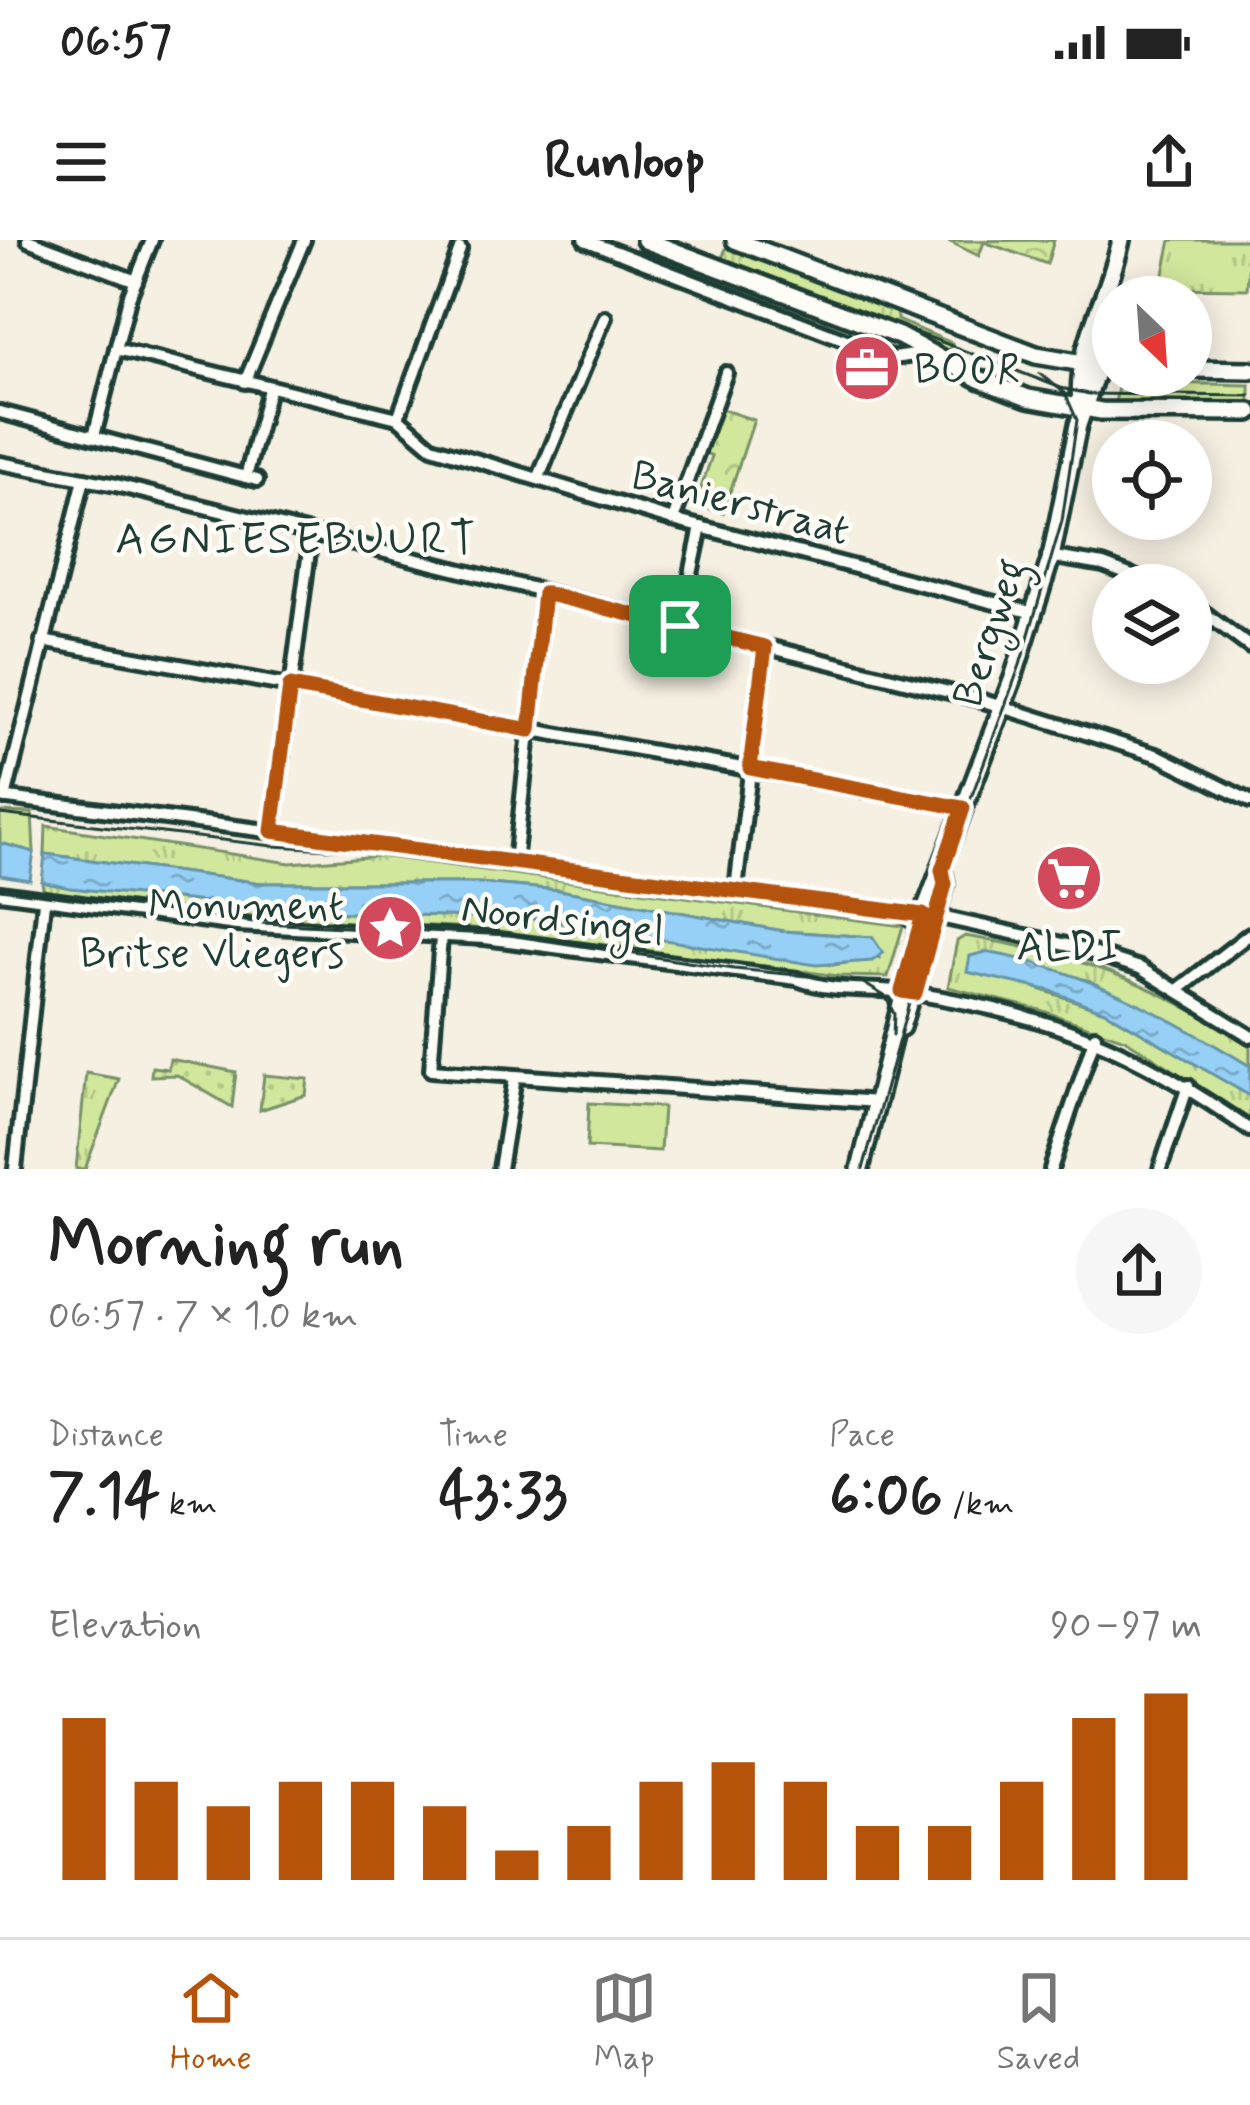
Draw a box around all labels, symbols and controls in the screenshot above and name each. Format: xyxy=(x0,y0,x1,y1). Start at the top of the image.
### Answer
text: 06:57 xyxy=(60,13,172,72)
text: Runloop xyxy=(544,127,706,198)
icon: menu xyxy=(48,129,114,195)
icon: share xyxy=(1136,129,1202,195)
north arrow xyxy=(1092,276,1212,396)
map controls xyxy=(1092,276,1212,684)
office icon: BOOR xyxy=(832,333,902,403)
place label: BOOR xyxy=(914,344,1020,399)
button: locate xyxy=(1092,420,1212,540)
street label: Banierstraat xyxy=(625,449,855,560)
district label: AGNIESEBUURT xyxy=(115,511,479,570)
street label: Bergweg xyxy=(942,552,1045,716)
button: layers xyxy=(1092,564,1212,684)
pin xyxy=(629,575,731,677)
icon: arrive xyxy=(647,593,713,659)
supermarket icon: ALDI xyxy=(1034,843,1104,913)
place label: Monument Britse Vliegers xyxy=(80,880,344,983)
street label: Noordsingel xyxy=(458,882,667,964)
place icon: Monument Britse Vliegers xyxy=(355,893,425,963)
place label: ALDI xyxy=(1017,921,1121,976)
text: Morning run xyxy=(48,1203,404,1289)
button: share xyxy=(1076,1208,1202,1334)
text: 06:57 · 7 × 1.0 km xyxy=(48,1291,358,1342)
text: Distance xyxy=(48,1414,164,1458)
text: Time xyxy=(439,1414,508,1458)
text: Pace xyxy=(829,1414,895,1458)
text: 7.14 xyxy=(48,1458,160,1537)
text: 43:33 xyxy=(439,1458,567,1537)
text: 6:06 xyxy=(829,1458,943,1537)
text: km xyxy=(160,1483,217,1527)
text: /km xyxy=(943,1483,1014,1527)
text: Elevation xyxy=(48,1601,202,1652)
text: 90–97 m xyxy=(1050,1601,1202,1652)
tab: Home xyxy=(170,1965,252,2081)
tab: Map xyxy=(591,1965,657,2081)
tab: Saved xyxy=(997,1965,1080,2081)

